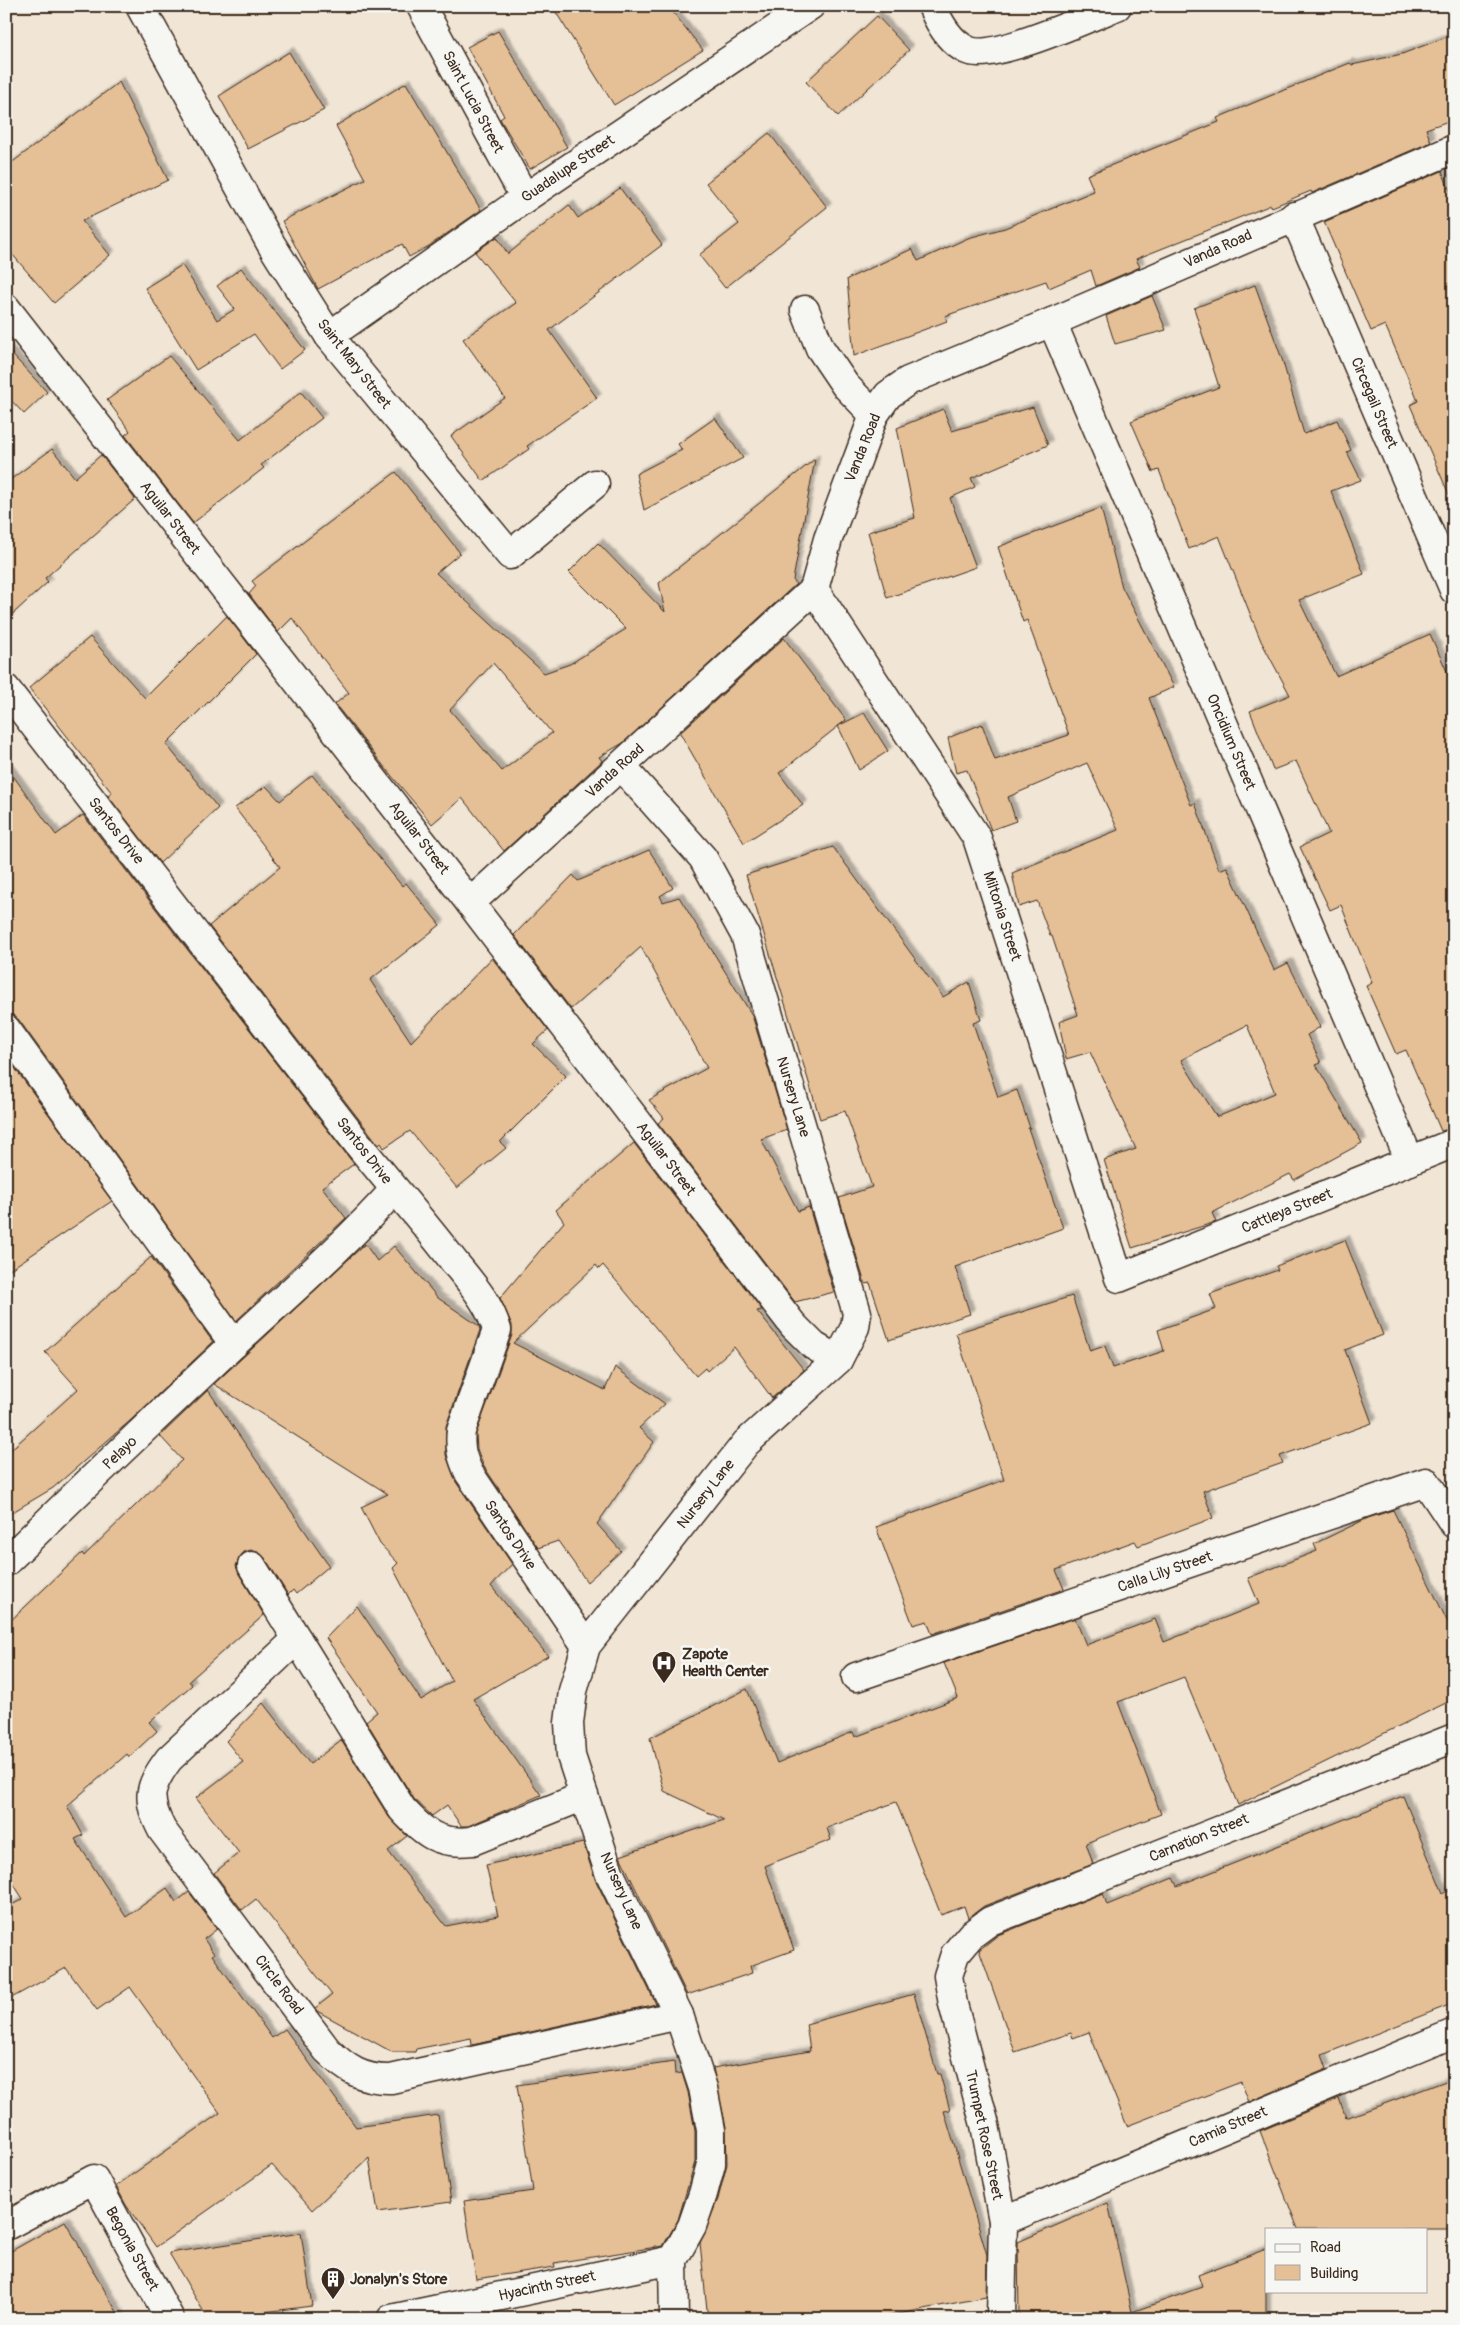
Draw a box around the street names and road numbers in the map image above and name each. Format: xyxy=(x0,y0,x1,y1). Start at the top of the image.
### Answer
street label: Saint Lucia Street xyxy=(438,48,508,157)
street label: Guadalupe Street xyxy=(518,130,619,207)
street label: Vanda Road xyxy=(1181,226,1255,272)
street label: Saint Mary Street xyxy=(313,315,396,414)
street label: Circegail Street xyxy=(1346,355,1402,452)
street label: Vanda Road xyxy=(841,411,885,485)
street label: Aguilar Street xyxy=(136,478,205,559)
street label: Oncidium Street xyxy=(1202,691,1260,794)
street label: Vanda Road xyxy=(582,740,648,802)
street label: Santos Drive xyxy=(84,794,148,869)
street label: Aguilar Street xyxy=(385,798,454,879)
street label: Miltonia Street xyxy=(979,869,1026,964)
street label: Nursery Lane xyxy=(772,1055,814,1140)
street label: Santos Drive xyxy=(332,1114,396,1189)
street label: Aguilar Street xyxy=(632,1118,700,1200)
street label: Cattleya Street xyxy=(1239,1184,1336,1238)
street label: Pelayo xyxy=(99,1432,141,1474)
street label: Nursery Lane xyxy=(673,1455,739,1533)
street label: Santos Drive xyxy=(480,1497,540,1574)
street label: Calla Lily Street xyxy=(1115,1547,1216,1597)
street label: Carnation Street xyxy=(1146,1809,1252,1867)
street label: Nursery Lane xyxy=(595,1849,647,1933)
street label: Circle Road xyxy=(250,1951,308,2019)
street label: Trumpet Rose Street xyxy=(961,2068,1007,2203)
street label: Camia Street xyxy=(1186,2102,1271,2152)
street label: Begonia Street xyxy=(101,2204,163,2295)
street label: Hyacinth Street xyxy=(497,2266,598,2306)

